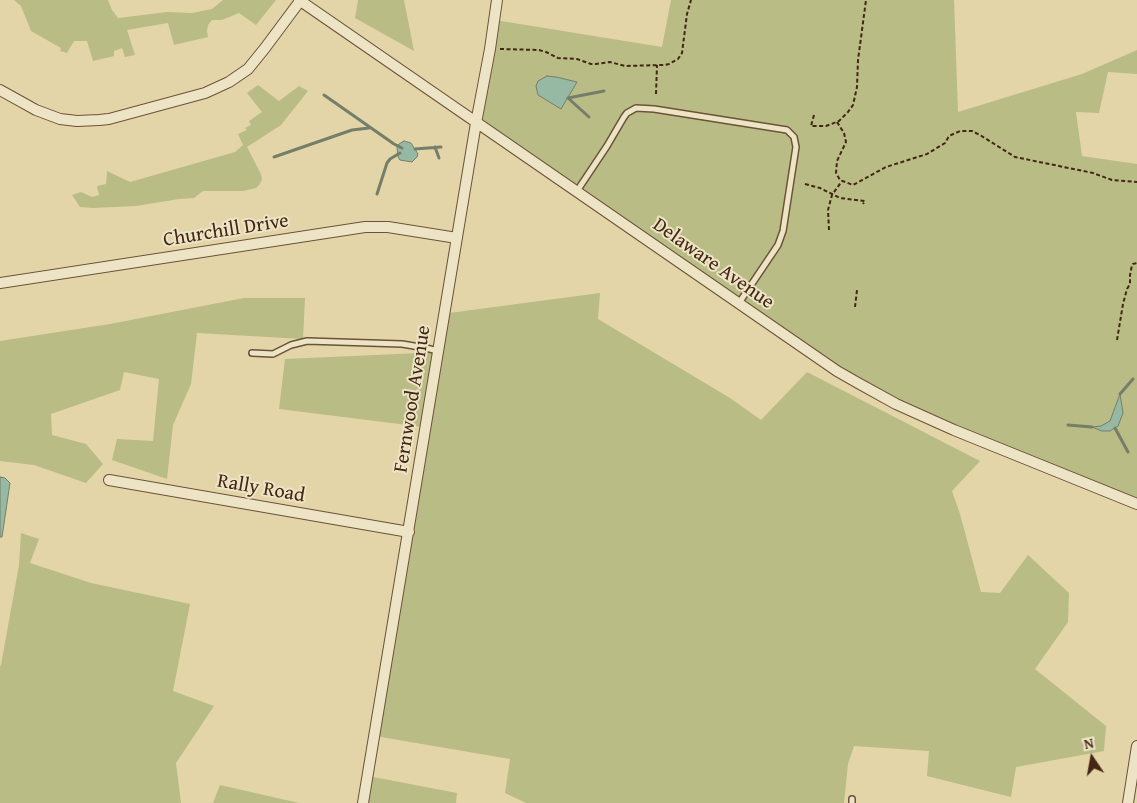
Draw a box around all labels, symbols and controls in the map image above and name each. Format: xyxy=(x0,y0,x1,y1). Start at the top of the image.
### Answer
street label: Churchill Drive xyxy=(162,209,290,253)
street label: Delaware Avenue xyxy=(648,213,778,315)
street label: Fernwood Avenue xyxy=(390,324,436,474)
street label: Rally Road xyxy=(215,470,307,508)
north arrow xyxy=(1067,733,1117,783)
text: N xyxy=(1082,733,1096,754)

